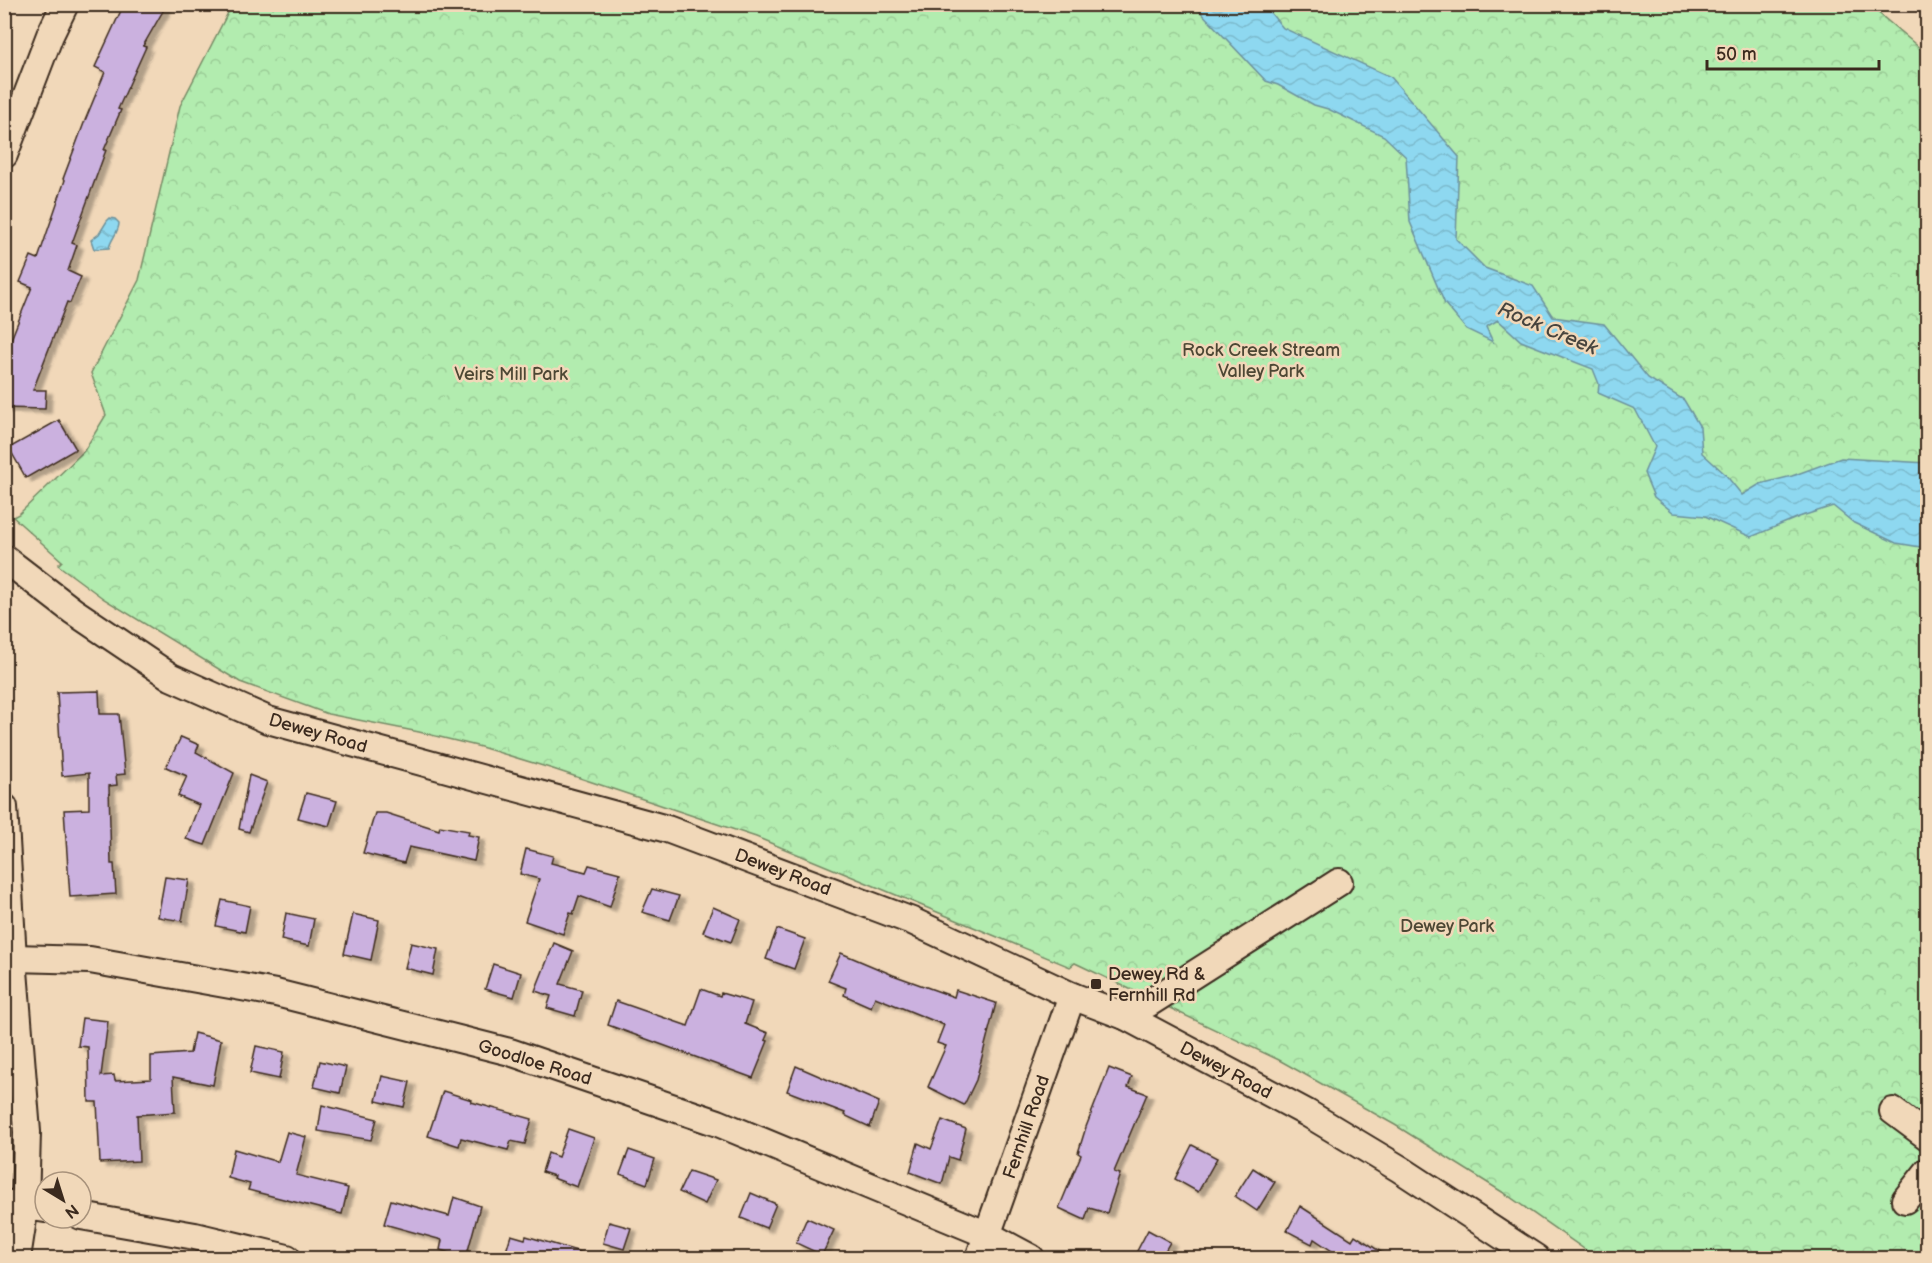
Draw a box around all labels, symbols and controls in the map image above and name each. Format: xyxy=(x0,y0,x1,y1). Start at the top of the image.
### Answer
scale bar xyxy=(1707,33,1880,71)
text: 50 m xyxy=(1716,44,1757,65)
water label: Rock Creek xyxy=(1494,297,1602,361)
park label: Rock Creek Stream Valley Park xyxy=(1182,340,1340,382)
park label: Veirs Mill Park xyxy=(454,364,568,385)
street label: Dewey Road xyxy=(266,709,369,758)
street label: Dewey Road xyxy=(732,845,834,900)
park label: Dewey Park xyxy=(1400,916,1494,937)
place label: Dewey Rd & Fernhill Rd xyxy=(1108,964,1206,1006)
marker: Dewey Rd & Fernhill Rd xyxy=(1089,977,1103,991)
street label: Goodloe Road xyxy=(476,1035,594,1090)
street label: Dewey Road xyxy=(1176,1037,1275,1104)
street label: Fernhill Road xyxy=(999,1073,1054,1182)
north arrow xyxy=(33,1170,93,1230)
text: N xyxy=(61,1199,82,1222)

